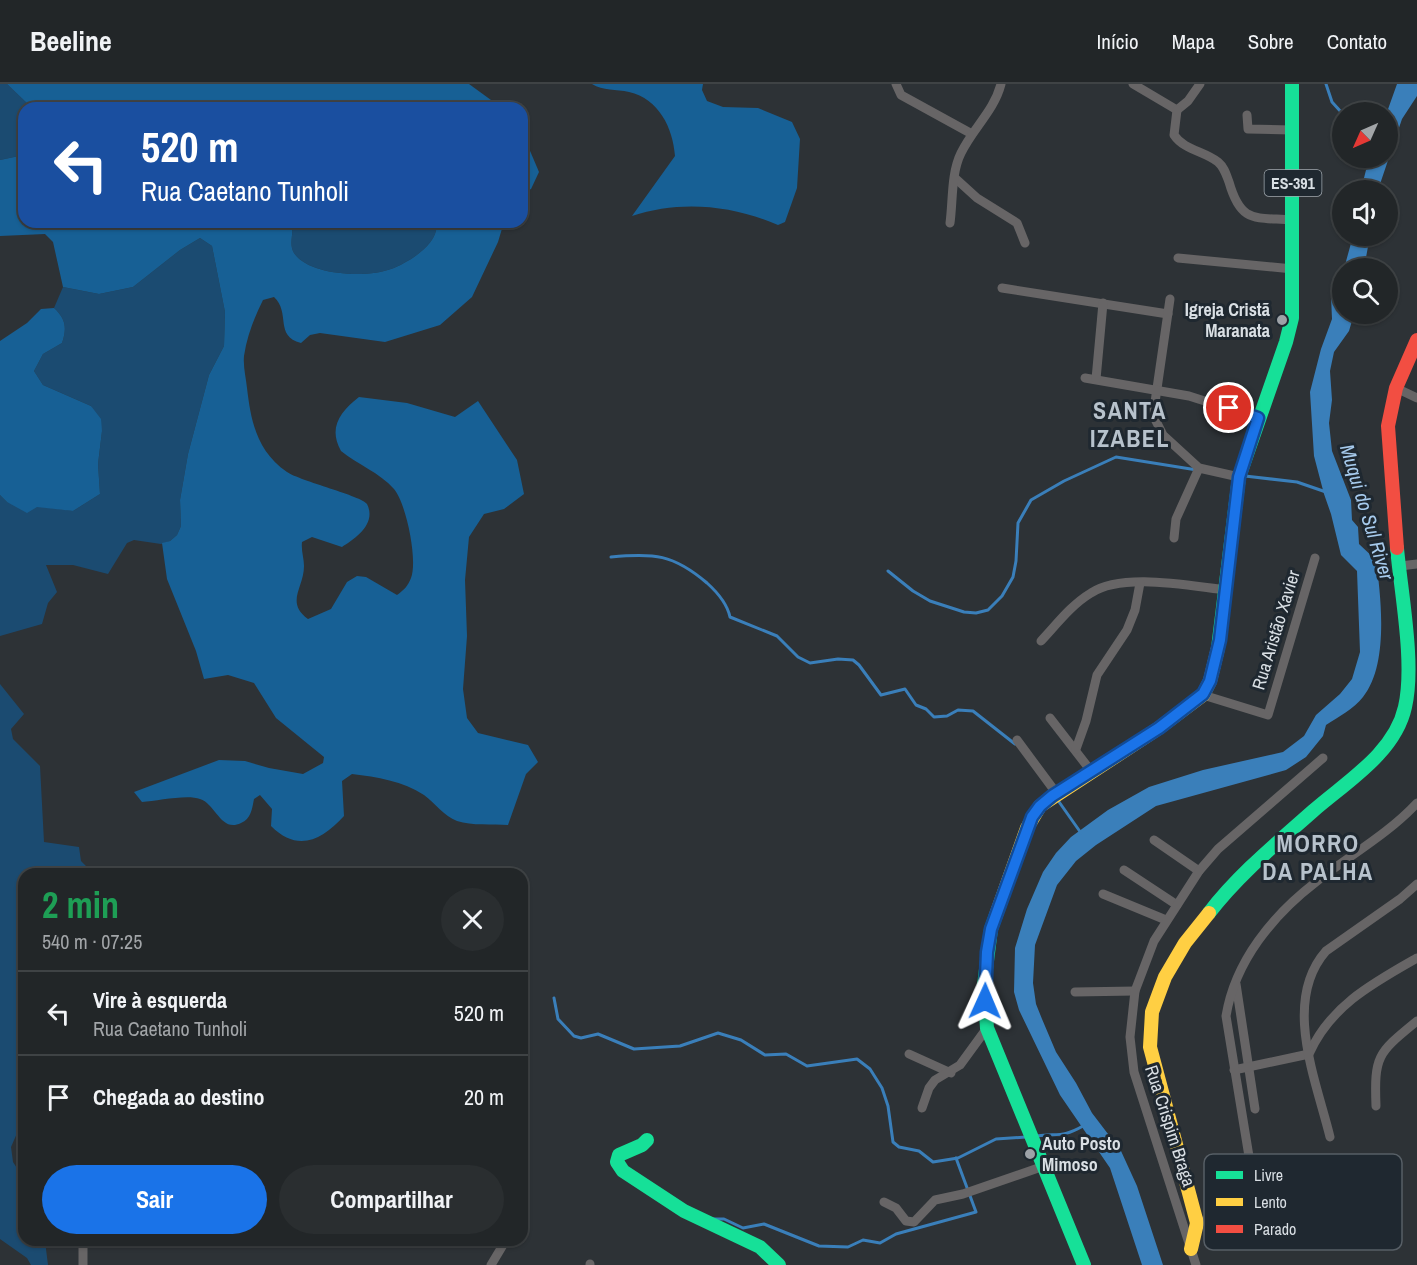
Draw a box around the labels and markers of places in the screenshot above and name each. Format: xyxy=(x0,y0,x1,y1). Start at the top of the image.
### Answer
place label: Igreja Cristã Maranata xyxy=(1185,297,1271,343)
marker: Igreja Cristã Maranata xyxy=(1275,313,1289,327)
pin xyxy=(1203,382,1254,433)
place label: Auto Posto Mimoso xyxy=(1042,1131,1121,1177)
marker: Auto Posto Mimoso xyxy=(1023,1147,1037,1161)

